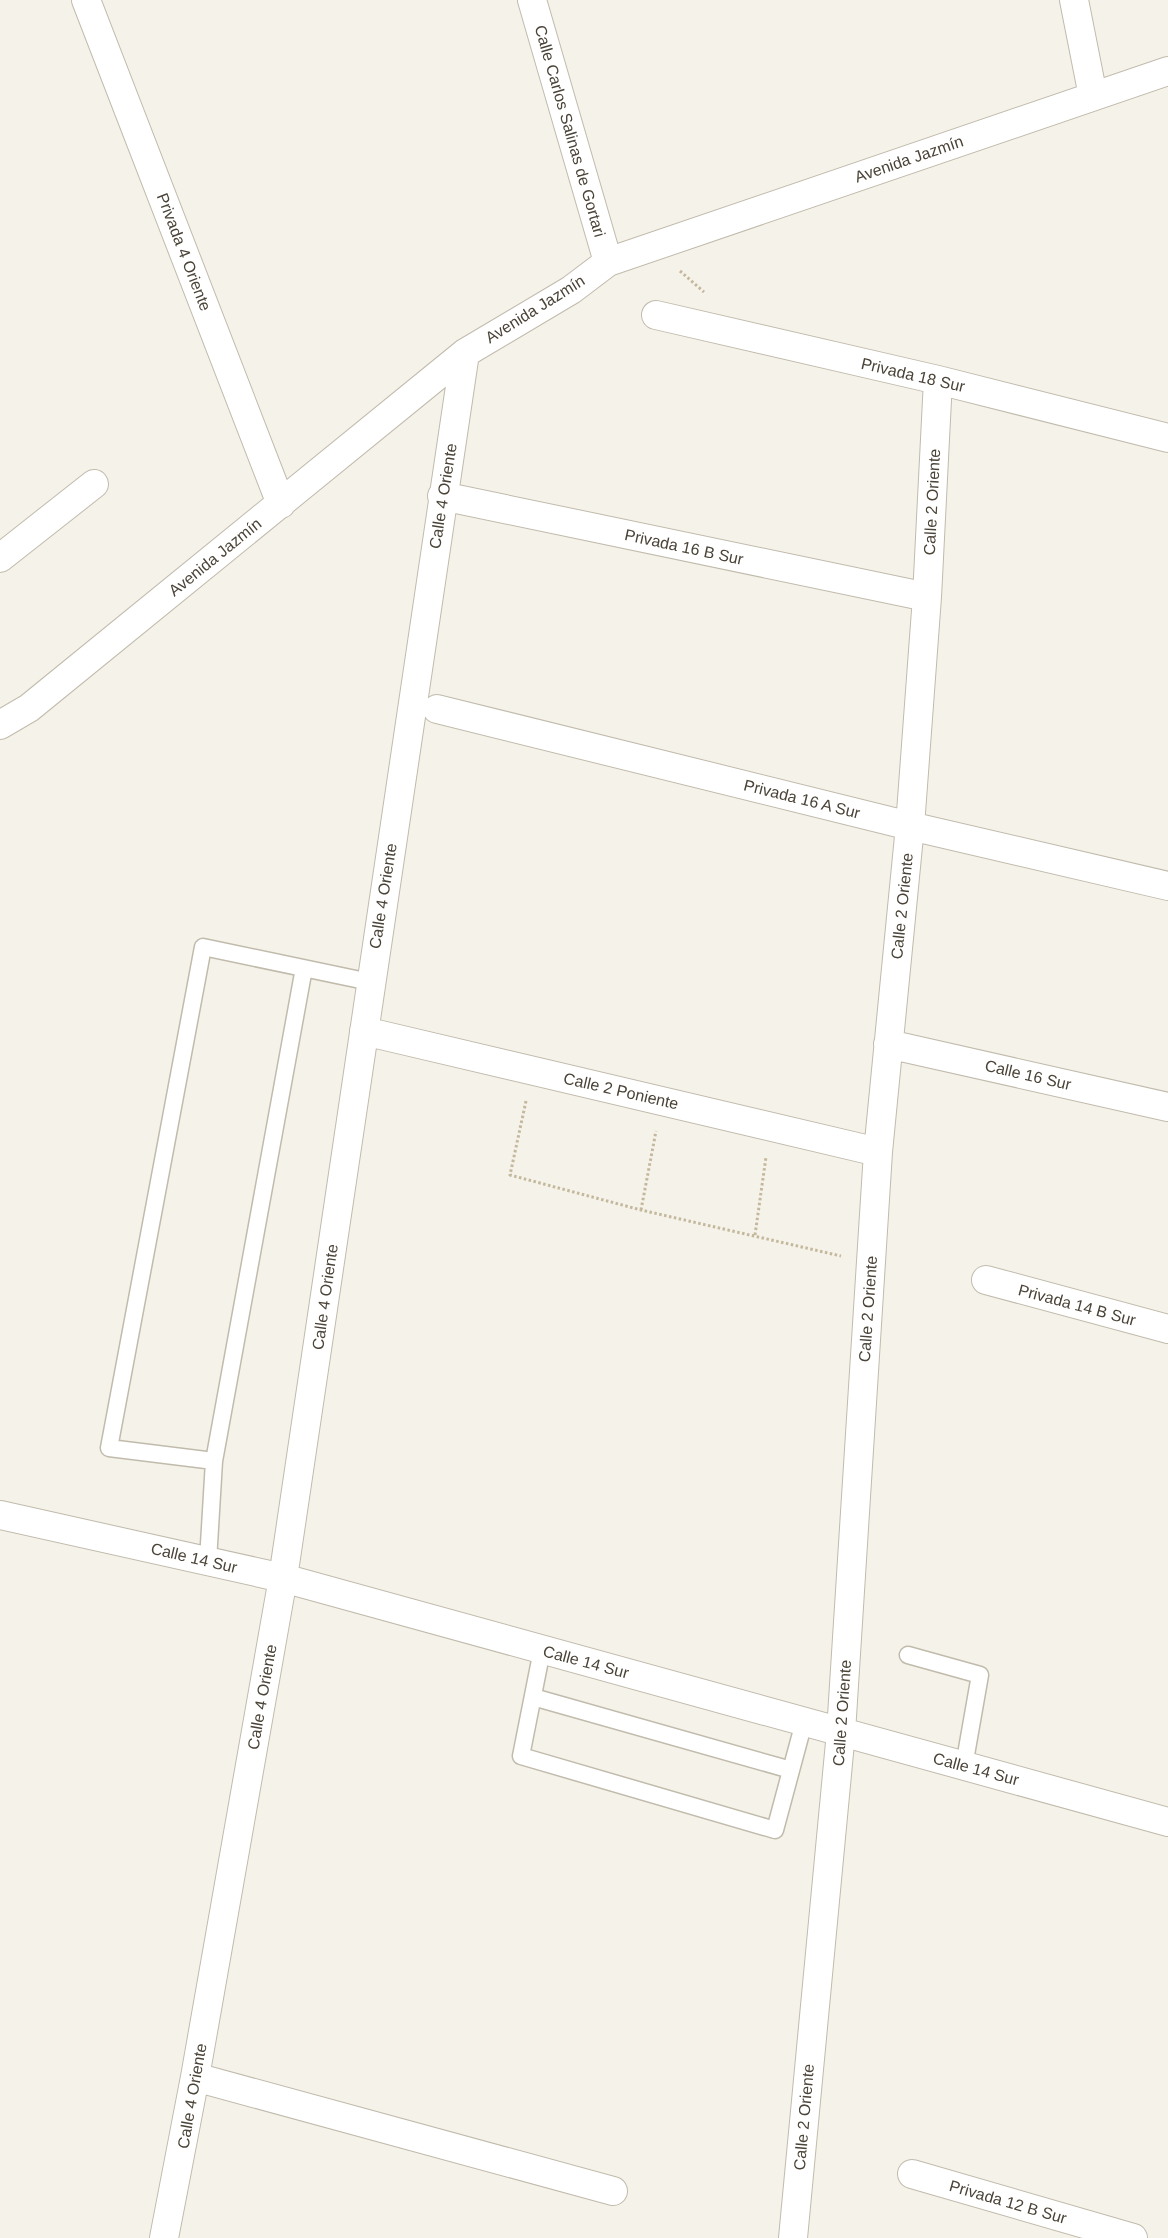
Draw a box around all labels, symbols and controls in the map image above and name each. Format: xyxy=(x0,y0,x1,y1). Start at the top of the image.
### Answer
street label: Calle Carlos Salinas de Gortari xyxy=(532,23,608,239)
street label: Avenida Jazmín xyxy=(853,132,965,186)
street label: Privada 4 Oriente xyxy=(154,191,214,313)
street label: Avenida Jazmín xyxy=(482,272,588,346)
street label: Privada 18 Sur xyxy=(860,355,967,395)
street label: Calle 4 Oriente xyxy=(426,442,460,550)
street label: Calle 2 Oriente xyxy=(921,448,943,556)
street label: Avenida Jazmín xyxy=(166,515,264,599)
street label: Privada 16 B Sur xyxy=(623,526,746,568)
street label: Privada 16 A Sur xyxy=(742,776,863,822)
street label: Calle 4 Oriente xyxy=(366,842,400,950)
street label: Calle 2 Oriente xyxy=(888,852,916,960)
street label: Calle 16 Sur xyxy=(983,1057,1073,1093)
street label: Calle 2 Poniente xyxy=(562,1070,680,1113)
street label: Calle 4 Oriente xyxy=(309,1243,341,1351)
street label: Calle 2 Oriente xyxy=(856,1255,880,1363)
street label: Privada 14 B Sur xyxy=(1016,1281,1138,1329)
street label: Calle 14 Sur xyxy=(149,1540,239,1576)
street label: Calle 14 Sur xyxy=(541,1642,631,1682)
street label: Calle 4 Oriente xyxy=(244,1643,280,1751)
street label: Calle 2 Oriente xyxy=(830,1659,854,1767)
street label: Calle 14 Sur xyxy=(931,1749,1021,1789)
street label: Calle 4 Oriente xyxy=(174,2042,210,2150)
street label: Calle 2 Oriente xyxy=(791,2063,817,2171)
street label: Privada 12 B Sur xyxy=(948,2177,1069,2227)

